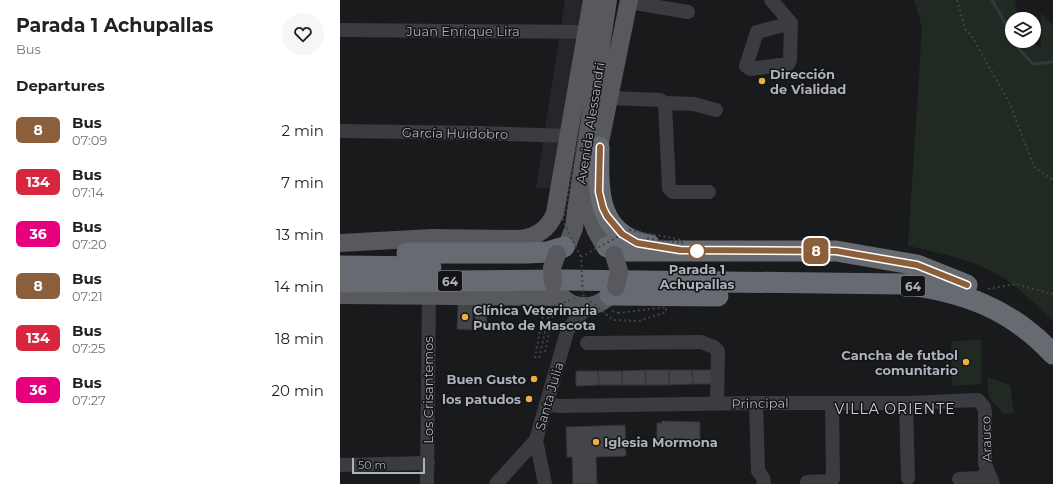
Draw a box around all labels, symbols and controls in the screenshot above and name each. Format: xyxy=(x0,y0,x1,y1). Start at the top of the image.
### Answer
map controls xyxy=(1005,12,1041,48)
button: layers xyxy=(1005,12,1041,48)
button: heart xyxy=(282,13,324,55)
text: Parada 1 Achupallas xyxy=(16,14,213,37)
street label: Juan Enrique Lira xyxy=(405,23,520,39)
text: Bus xyxy=(16,41,41,57)
street label: Avenida Alessandri xyxy=(572,61,608,185)
place label: Dirección de Vialidad xyxy=(770,66,846,97)
text: Departures xyxy=(16,76,105,95)
marker: Dirección de Vialidad xyxy=(757,76,767,86)
text: Bus xyxy=(72,113,102,132)
text: 8 xyxy=(33,121,43,139)
text: 2 min xyxy=(281,121,324,140)
street label: García Huidobro xyxy=(402,124,508,142)
text: 07:09 xyxy=(72,132,107,148)
text: Bus xyxy=(72,165,102,184)
text: 134 xyxy=(26,173,50,191)
text: 7 min xyxy=(281,173,324,192)
text: 07:14 xyxy=(72,184,104,200)
text: Bus xyxy=(72,217,102,236)
text: 36 xyxy=(29,225,47,243)
text: 13 min xyxy=(276,225,324,244)
text: 07:20 xyxy=(72,236,107,252)
line badge: 8 xyxy=(803,238,829,264)
marker: Parada 1 Achupallas xyxy=(688,242,706,260)
text: 8 xyxy=(811,242,821,260)
place label: Parada 1 Achupallas xyxy=(658,261,735,292)
text: Bus xyxy=(72,269,102,288)
road number: 64 xyxy=(438,271,462,291)
road number: 64 xyxy=(901,276,925,296)
text: 8 xyxy=(33,277,43,295)
text: 14 min xyxy=(275,277,324,296)
text: 07:21 xyxy=(72,288,103,304)
place label: Clínica Veterinaria Punto de Mascota xyxy=(473,302,597,333)
marker: Clínica Veterinaria Punto de Mascota xyxy=(460,312,470,322)
text: Bus xyxy=(72,321,102,340)
text: 134 xyxy=(26,329,50,347)
text: 18 min xyxy=(275,329,324,348)
street label: Los Crisantemos xyxy=(420,336,436,444)
text: 07:25 xyxy=(72,340,105,356)
place label: Cancha de futbol comunitario xyxy=(841,347,958,378)
marker: Cancha de futbol comunitario xyxy=(961,357,971,367)
street label: Santa Julia xyxy=(532,360,566,432)
place label: Buen Gusto xyxy=(446,371,526,387)
text: Bus xyxy=(72,373,102,392)
marker: Buen Gusto xyxy=(529,374,539,384)
text: 36 xyxy=(29,381,47,399)
text: 20 min xyxy=(272,381,324,400)
place label: los patudos xyxy=(442,391,521,407)
text: 07:27 xyxy=(72,392,106,408)
marker: los patudos xyxy=(524,394,534,404)
street label: Principal xyxy=(731,395,789,411)
district label: VILLA ORIENTE xyxy=(834,400,956,418)
street label: Arauco xyxy=(977,416,995,462)
place label: Iglesia Mormona xyxy=(604,434,718,450)
marker: Iglesia Mormona xyxy=(591,437,601,447)
scale bar xyxy=(352,456,425,475)
text: 50 m xyxy=(358,458,386,472)

